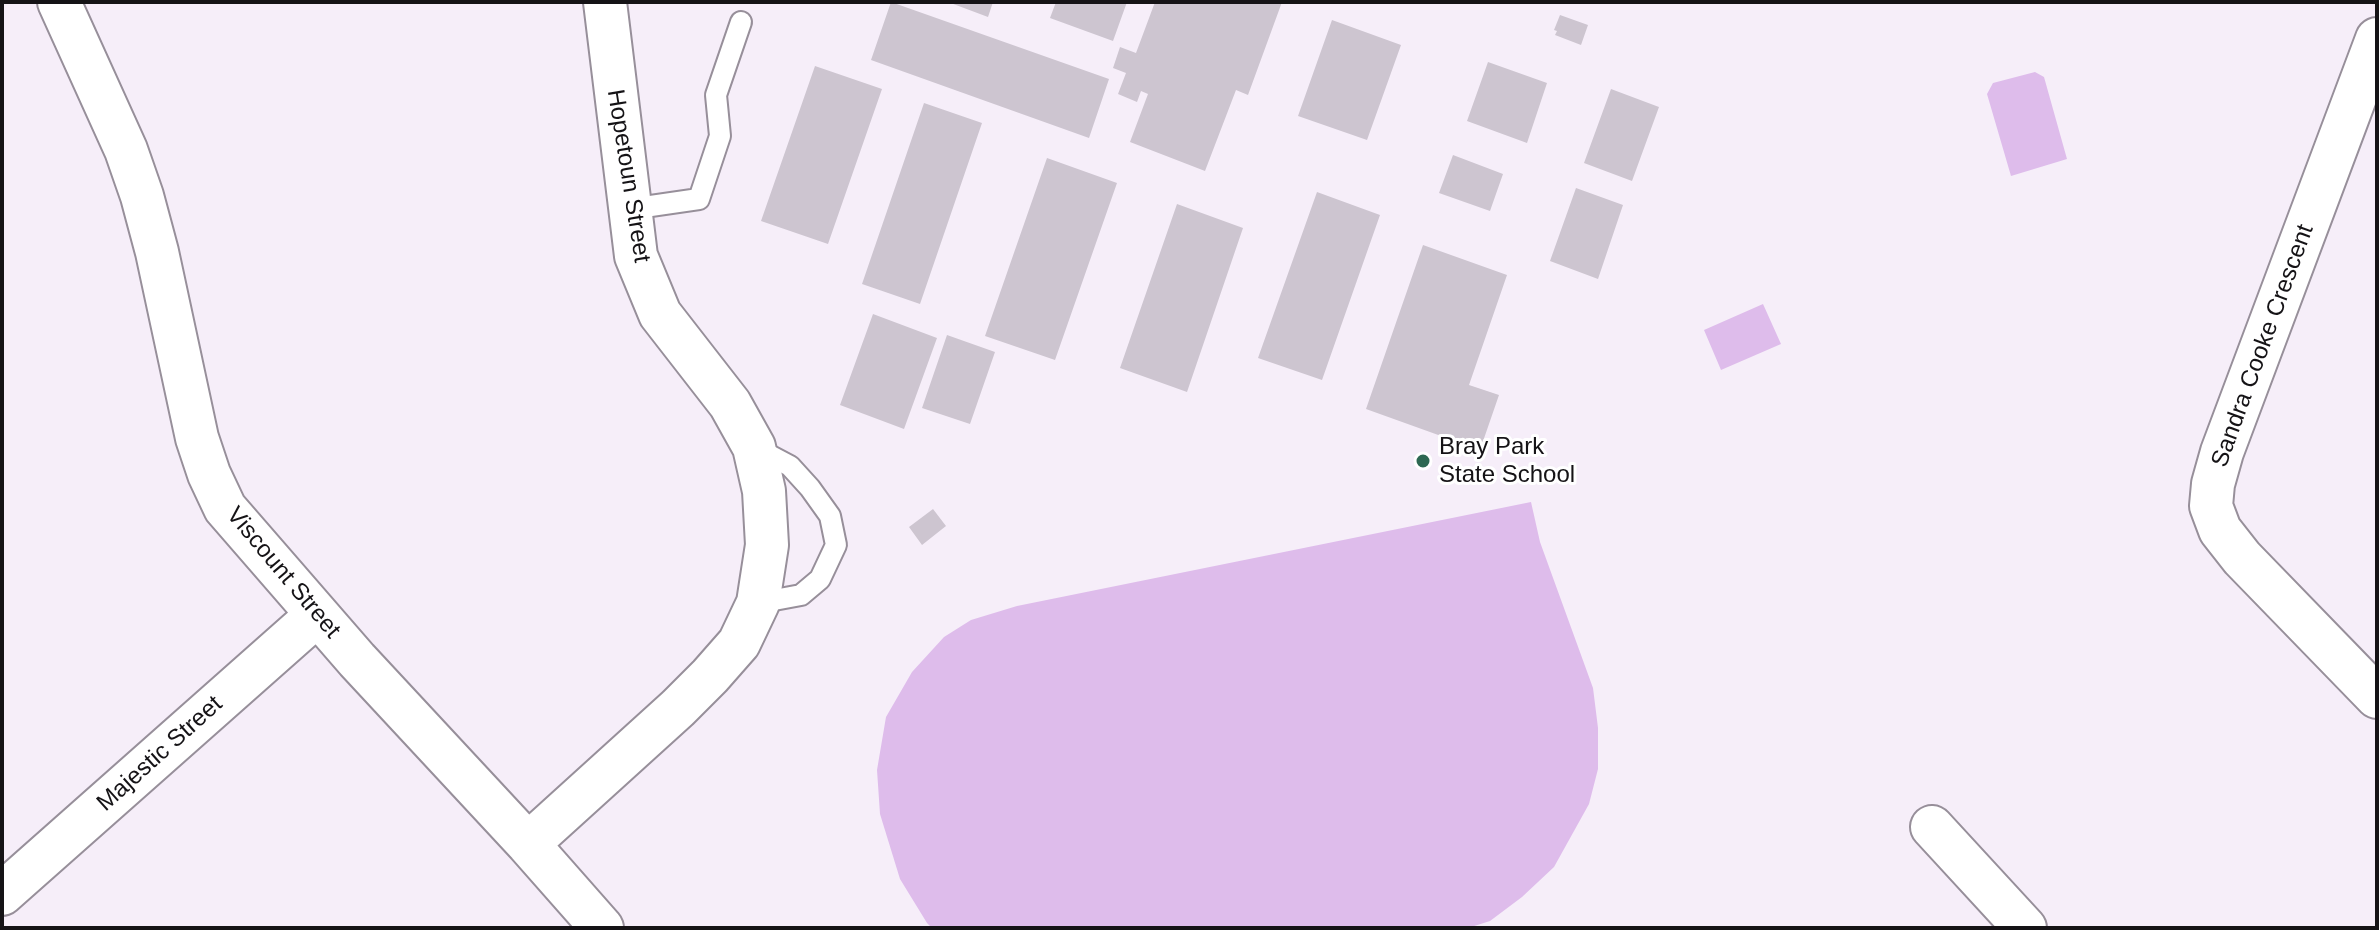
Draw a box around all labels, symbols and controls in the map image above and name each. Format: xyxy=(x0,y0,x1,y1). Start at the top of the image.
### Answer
street label: Hopetoun Street xyxy=(600,87,656,265)
street label: Sandra Cooke Crescent xyxy=(2206,221,2320,471)
place label: Bray Park State School xyxy=(1439,433,1575,489)
marker: Bray Park State School xyxy=(1414,452,1432,470)
street label: Viscount Street xyxy=(220,502,346,644)
street label: Majestic Street xyxy=(91,690,229,818)

